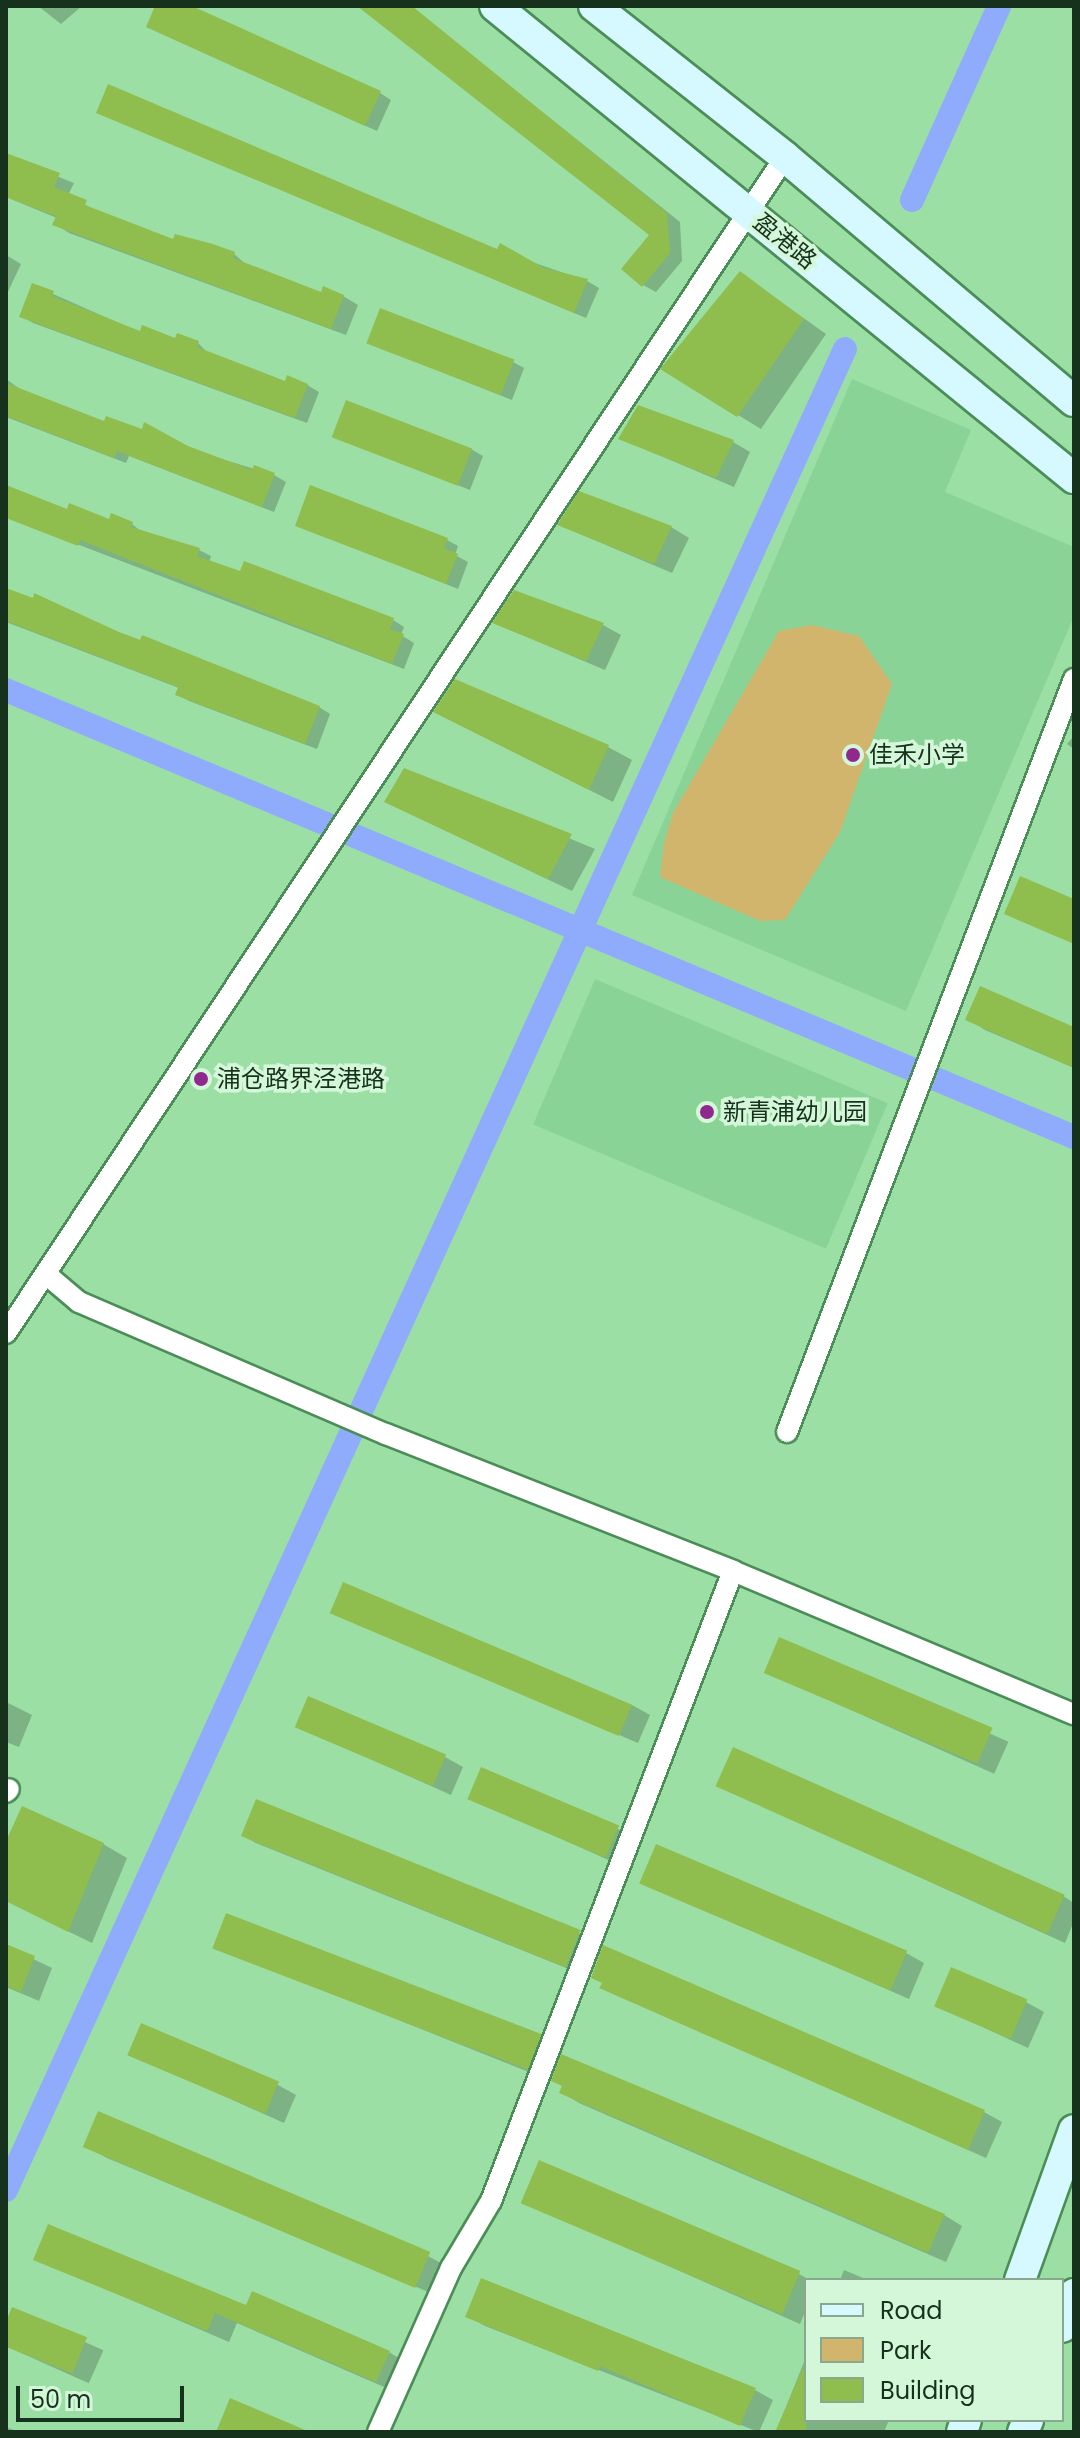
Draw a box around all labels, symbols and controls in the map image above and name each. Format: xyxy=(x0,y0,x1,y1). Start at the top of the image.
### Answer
street label: 盈港路 xyxy=(748,207,822,275)
place label: 佳禾小学 xyxy=(869,741,965,769)
marker: 佳禾小学 xyxy=(844,746,862,764)
place label: 浦仓路界泾港路 xyxy=(217,1065,385,1093)
marker: 浦仓路界泾港路 xyxy=(192,1070,210,1088)
place label: 新青浦幼儿园 xyxy=(723,1098,867,1126)
marker: 新青浦幼儿园 xyxy=(698,1103,716,1121)
legend xyxy=(804,2278,1064,2422)
text: Road xyxy=(880,2294,942,2327)
text: Park xyxy=(880,2334,931,2367)
scale bar xyxy=(20,2370,188,2420)
text: Building xyxy=(880,2374,976,2407)
text: 50 m xyxy=(30,2383,91,2416)

